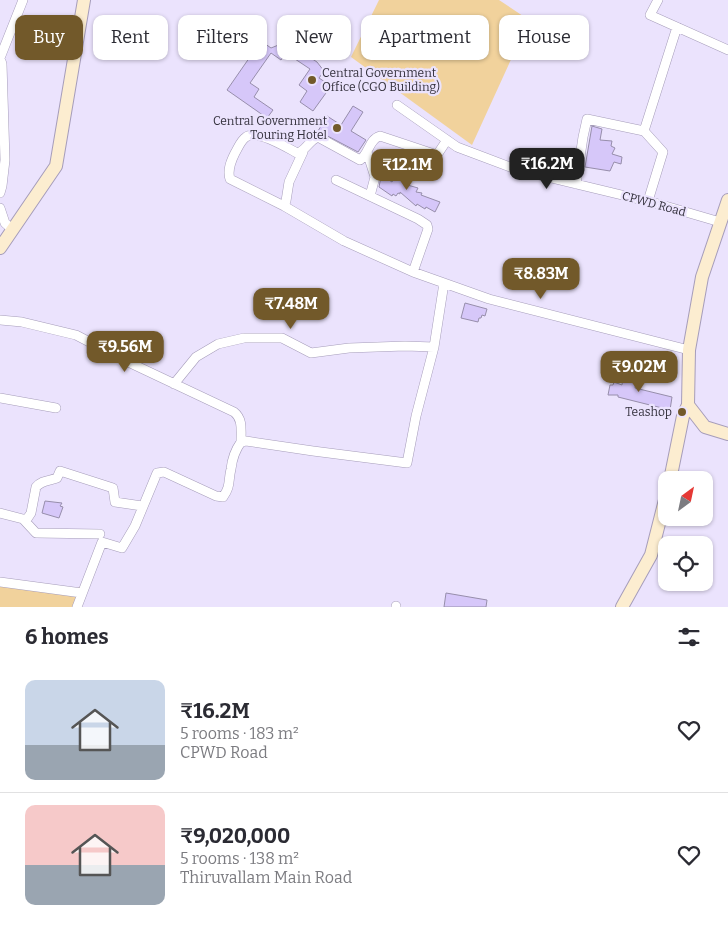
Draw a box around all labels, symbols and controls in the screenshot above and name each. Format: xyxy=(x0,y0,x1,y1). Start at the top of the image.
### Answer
chip: Buy xyxy=(15,15,83,60)
chip: Rent xyxy=(93,15,168,60)
chip: Filters xyxy=(178,15,267,60)
chip: New xyxy=(277,15,351,60)
chip: Apartment xyxy=(361,15,489,60)
chip: House xyxy=(499,15,589,60)
place label: Central Government Office (CGO Building) xyxy=(322,66,440,94)
marker: Central Government Office (CGO Building) xyxy=(306,74,318,86)
place label: Central Government Touring Hotel xyxy=(213,114,328,142)
marker: Central Government Touring Hotel xyxy=(331,122,343,134)
pin: ₹12.1M xyxy=(366,148,448,191)
pin: ₹16.2M xyxy=(506,148,588,190)
text: ₹16.2M xyxy=(520,154,574,173)
text: ₹12.1M xyxy=(382,155,432,174)
street label: CPWD Road xyxy=(620,189,688,219)
pin: ₹8.83M xyxy=(500,258,582,300)
text: ₹8.83M xyxy=(513,264,569,283)
pin: ₹7.48M xyxy=(250,288,332,330)
text: ₹7.48M xyxy=(264,294,318,313)
pin: ₹9.56M xyxy=(84,330,166,373)
text: ₹9.56M xyxy=(98,337,152,356)
pin: ₹9.02M xyxy=(598,350,680,393)
text: ₹9.02M xyxy=(612,357,666,376)
place label: Teashop xyxy=(625,405,672,419)
marker: Teashop xyxy=(676,406,688,418)
north arrow xyxy=(658,471,712,526)
map controls xyxy=(658,471,713,591)
button: locate xyxy=(658,536,713,591)
icon: filters xyxy=(675,623,703,651)
text: 6 homes xyxy=(25,624,109,650)
text: ₹16.2M xyxy=(180,698,250,724)
icon: home xyxy=(65,700,125,760)
icon: heart xyxy=(675,716,703,744)
text: 5 rooms · 183 m² xyxy=(180,724,299,743)
text: CPWD Road xyxy=(180,743,268,762)
text: ₹9,020,000 xyxy=(180,823,290,849)
icon: home xyxy=(65,825,125,885)
icon: heart xyxy=(675,841,703,869)
text: 5 rooms · 138 m² xyxy=(180,849,299,868)
text: Thiruvallam Main Road xyxy=(180,868,352,887)

